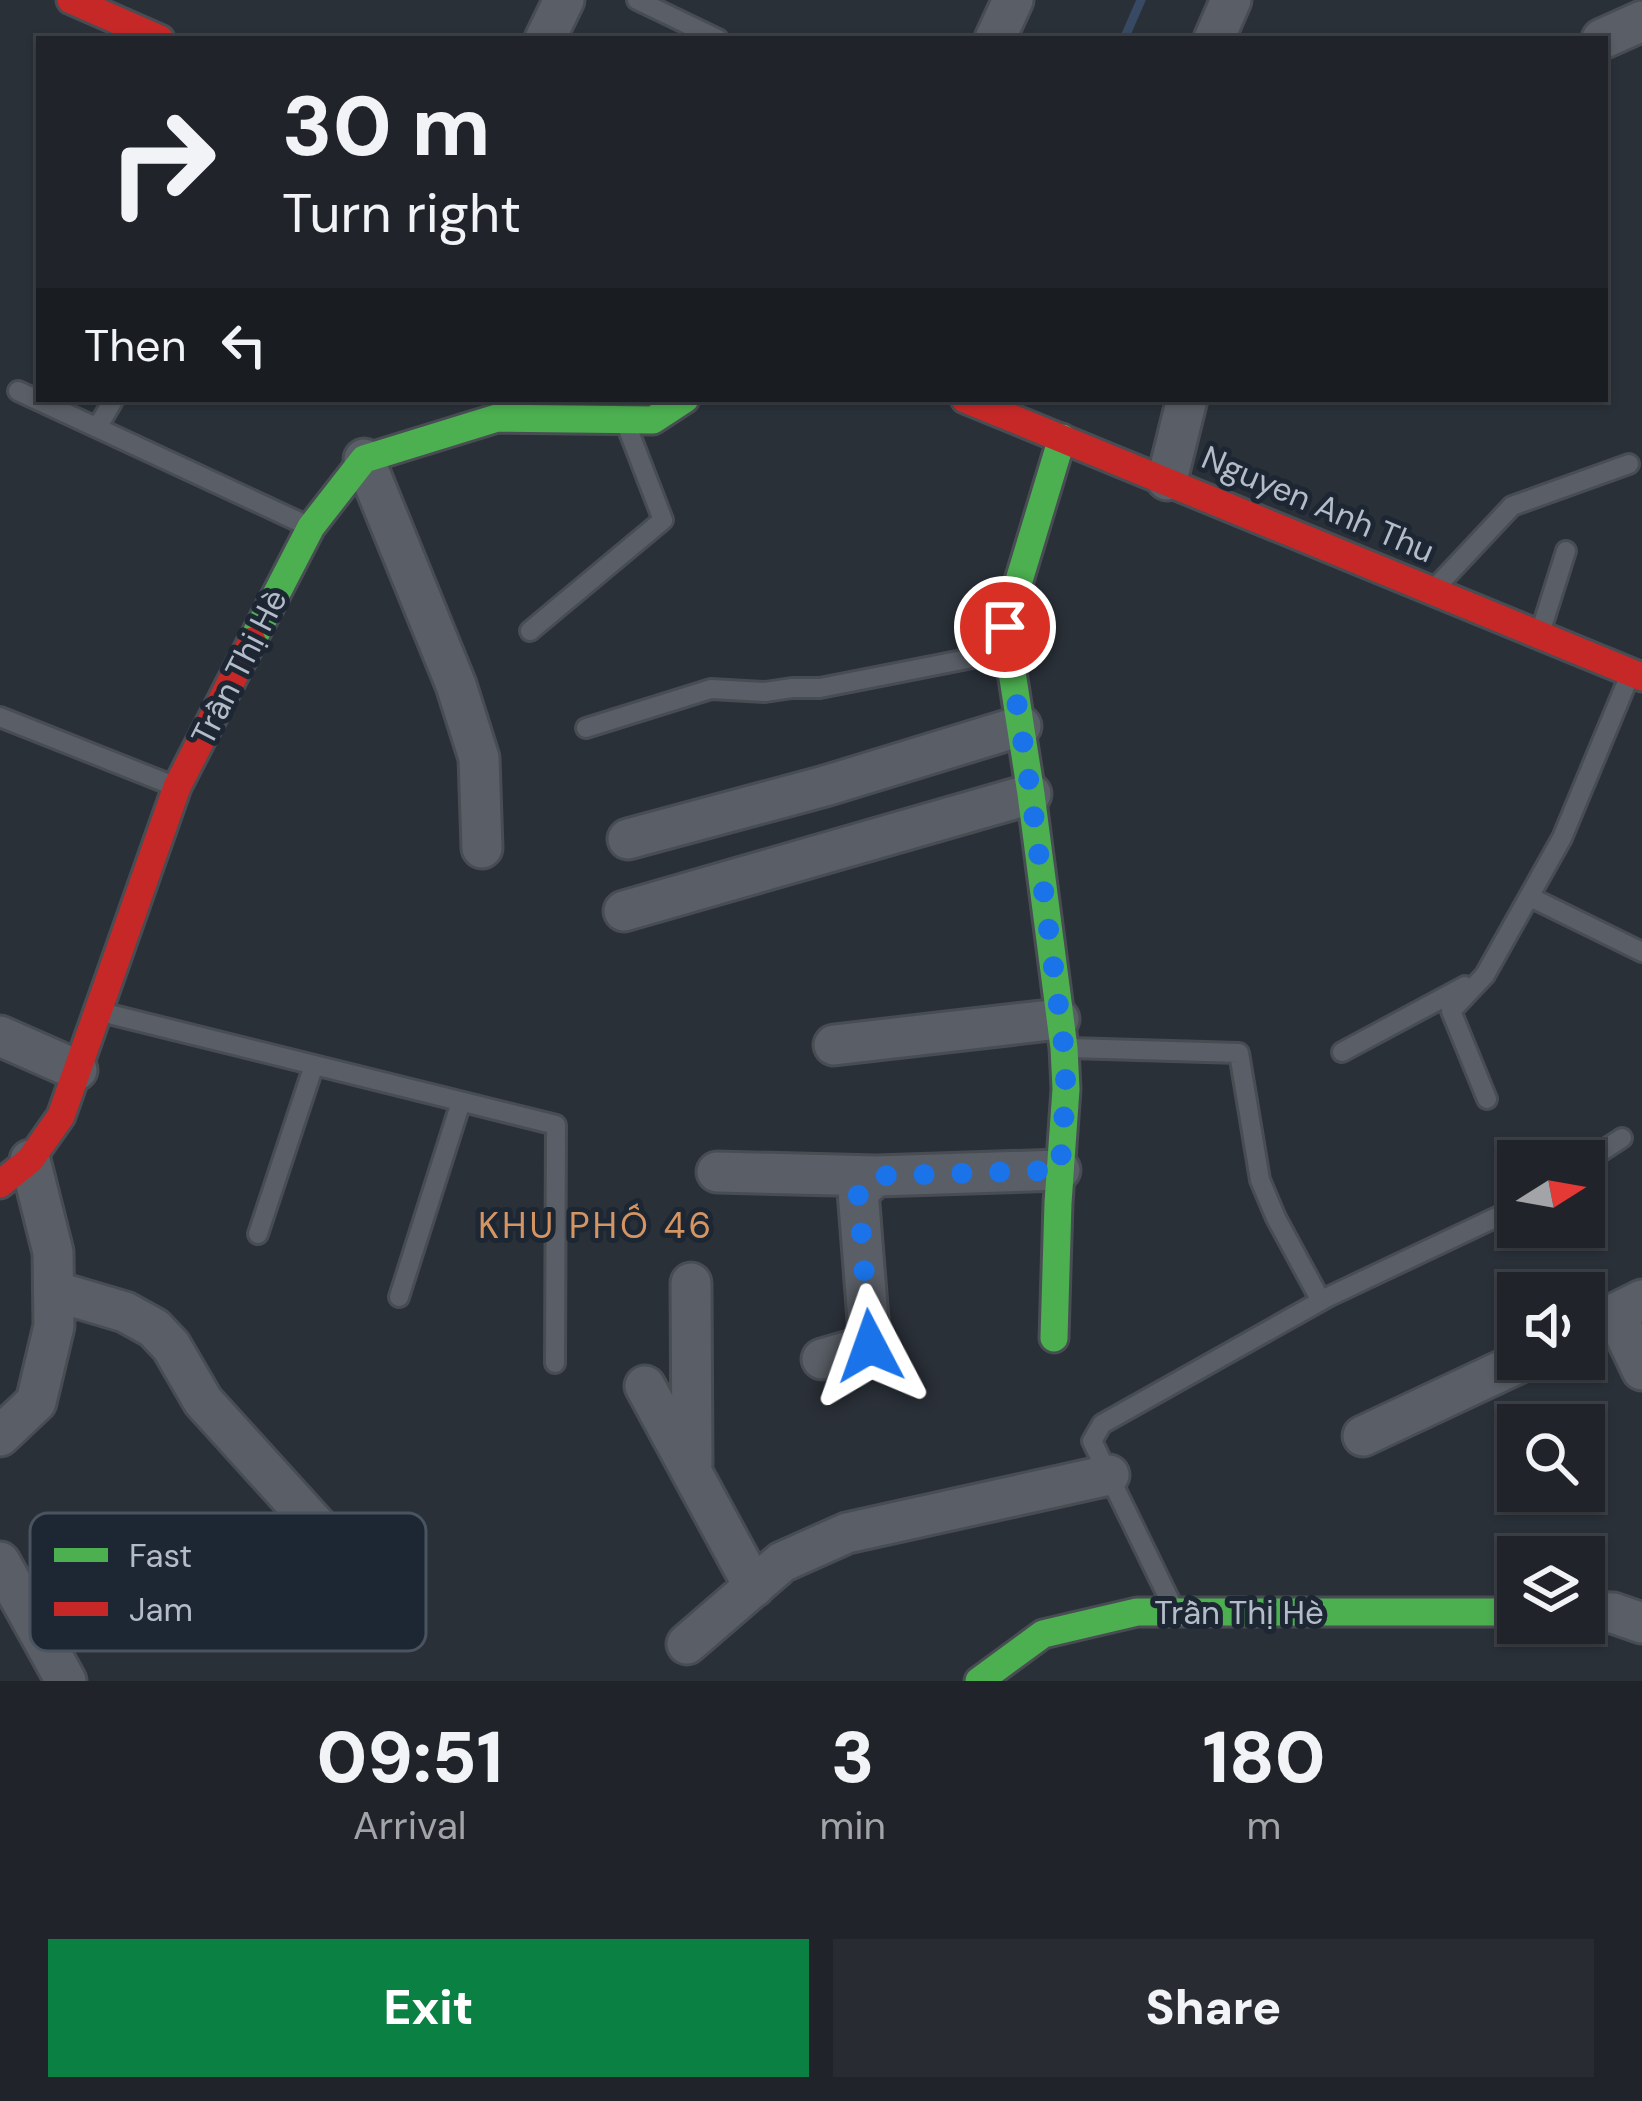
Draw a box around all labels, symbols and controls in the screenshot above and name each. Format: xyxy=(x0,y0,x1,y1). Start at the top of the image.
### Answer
text: 30 m xyxy=(282,72,491,181)
icon: right xyxy=(84,84,240,240)
text: Turn right xyxy=(282,178,521,249)
icon: left xyxy=(211,312,277,378)
text: Then xyxy=(84,316,187,375)
street label: Nguyen Anh Thu xyxy=(1195,436,1441,572)
pin xyxy=(954,576,1056,678)
street label: Trần Thị Hè xyxy=(181,582,297,752)
icon: arrive xyxy=(972,594,1038,660)
north arrow xyxy=(1497,1140,1605,1248)
map controls xyxy=(1497,1140,1605,1644)
district label: KHU PHỐ 46 xyxy=(478,1202,714,1249)
button: sound xyxy=(1497,1272,1605,1380)
position arrow xyxy=(807,1283,933,1409)
button: search xyxy=(1497,1404,1605,1512)
legend xyxy=(30,1513,426,1651)
text: Fast xyxy=(129,1534,192,1577)
button: layers xyxy=(1497,1536,1605,1644)
text: Jam xyxy=(129,1588,193,1631)
street label: Trần Thị Hè xyxy=(1154,1591,1324,1634)
text: 09:51 xyxy=(316,1711,503,1804)
text: 3 xyxy=(831,1711,875,1804)
text: 180 xyxy=(1202,1711,1326,1804)
text: Arrival xyxy=(353,1800,467,1851)
text: min xyxy=(820,1800,886,1851)
text: m xyxy=(1247,1800,1281,1851)
button: Exit xyxy=(48,1939,809,2077)
button: Share xyxy=(833,1939,1594,2077)

